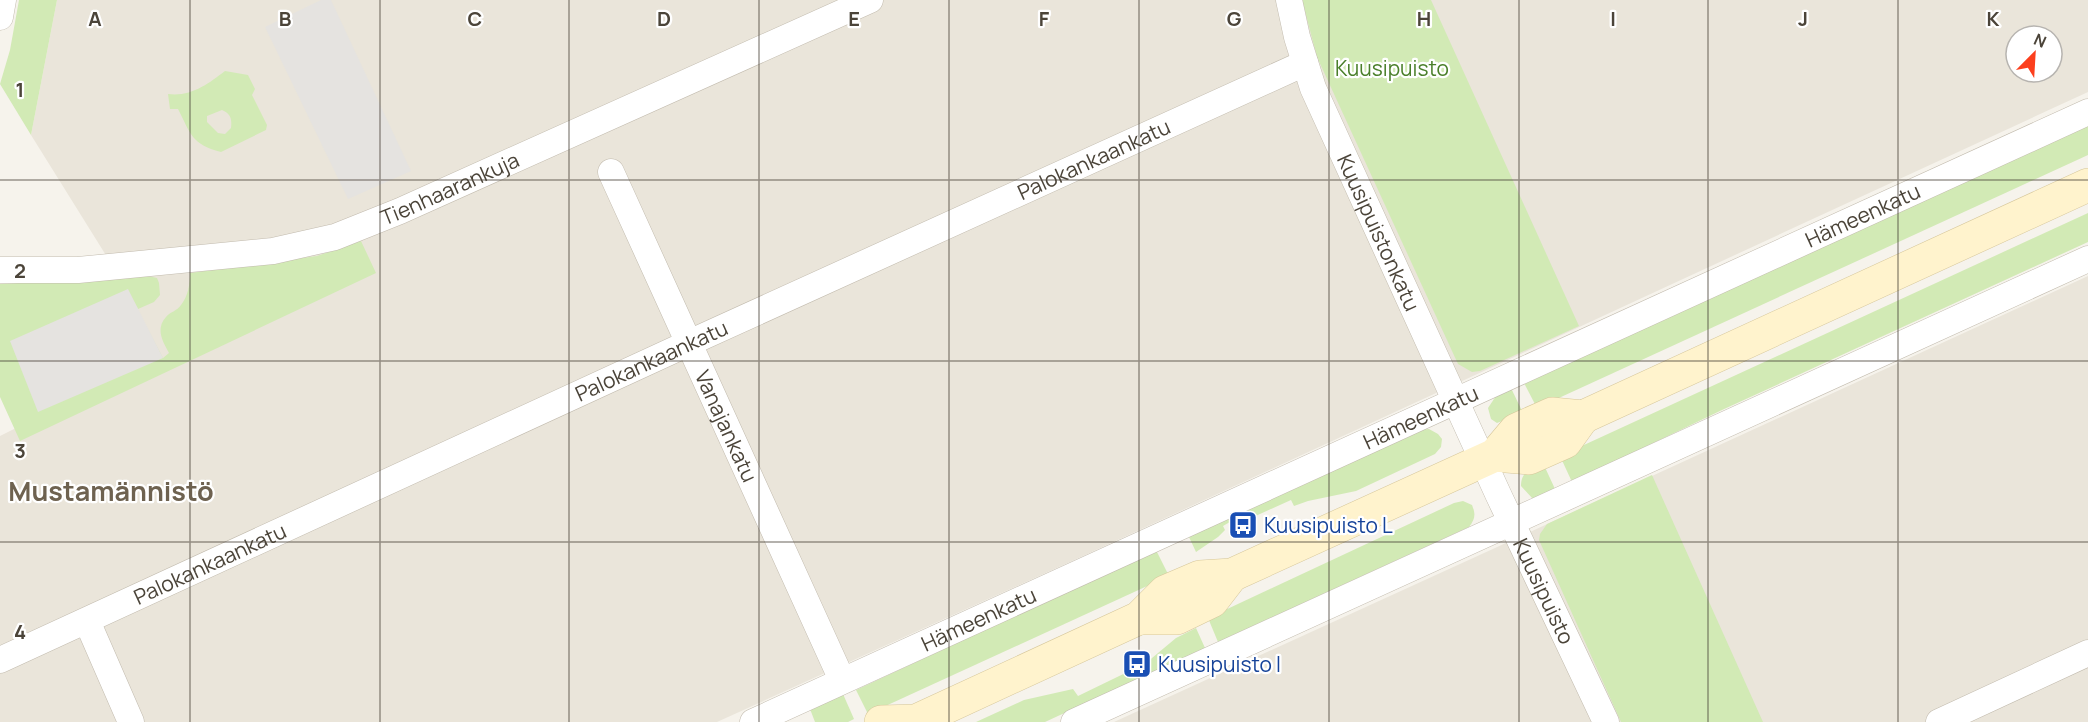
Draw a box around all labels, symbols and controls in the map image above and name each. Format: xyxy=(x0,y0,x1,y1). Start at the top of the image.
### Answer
text: A xyxy=(88,5,102,32)
text: B xyxy=(279,5,292,32)
text: C xyxy=(468,5,482,32)
text: D xyxy=(657,5,671,32)
text: E xyxy=(848,5,860,32)
text: F xyxy=(1039,5,1050,32)
text: G xyxy=(1227,5,1242,32)
text: H xyxy=(1417,5,1431,32)
text: I xyxy=(1610,5,1616,32)
text: J xyxy=(1798,5,1808,32)
text: K xyxy=(1987,5,2000,32)
north arrow xyxy=(2004,24,2064,84)
text: N xyxy=(2030,28,2050,53)
park label: Kuusipuisto xyxy=(1335,54,1449,82)
text: 1 xyxy=(16,76,24,103)
street label: Palokankaankatu xyxy=(1013,112,1175,206)
street label: Tienhaarankuja xyxy=(376,145,523,231)
street label: Kuusipuistonkatu xyxy=(1331,150,1427,315)
street label: Hämeenkatu xyxy=(1801,177,1925,253)
text: 2 xyxy=(14,257,26,284)
street label: Palokankaankatu xyxy=(571,313,732,408)
street label: Vanajankatu xyxy=(689,366,764,486)
street label: Hämeenkatu xyxy=(1359,379,1483,455)
text: 3 xyxy=(14,437,26,464)
district label: Mustamännistö xyxy=(8,472,214,509)
bus stop icon: Kuusipuisto L xyxy=(1227,509,1259,541)
place label: Kuusipuisto L xyxy=(1264,511,1393,539)
street label: Palokankaankatu xyxy=(129,516,291,611)
street label: Kuusipuisto xyxy=(1507,534,1581,649)
street label: Hämeenkatu xyxy=(917,581,1041,657)
text: 4 xyxy=(14,618,26,645)
bus stop icon: Kuusipuisto I xyxy=(1121,648,1153,680)
place label: Kuusipuisto I xyxy=(1158,650,1281,678)

